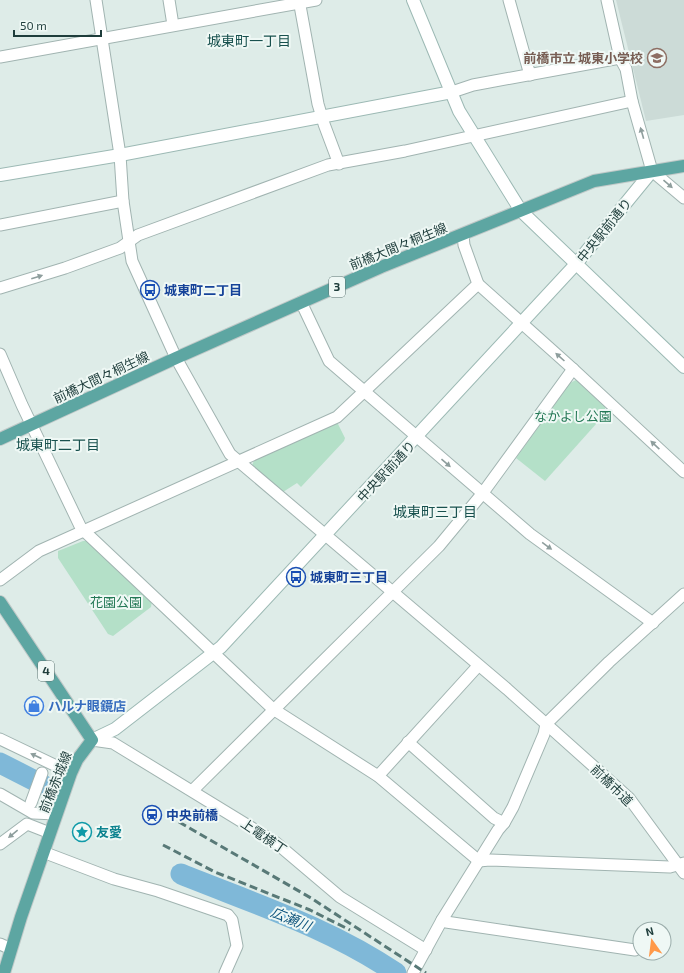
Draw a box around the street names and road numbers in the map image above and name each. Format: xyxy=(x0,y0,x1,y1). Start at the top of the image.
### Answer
street label: 中央駅前通り xyxy=(573,195,635,265)
street label: 前橋大間々桐生線 xyxy=(347,219,449,273)
road number: 3 xyxy=(329,277,345,297)
street label: 前橋大間々桐生線 xyxy=(50,348,152,406)
street label: 中央駅前通り xyxy=(354,437,418,505)
road number: 4 xyxy=(38,661,54,681)
street label: 前橋赤城線 xyxy=(35,749,75,815)
street label: 前橋市道 xyxy=(588,761,636,809)
street label: 上電横丁 xyxy=(238,815,290,857)

